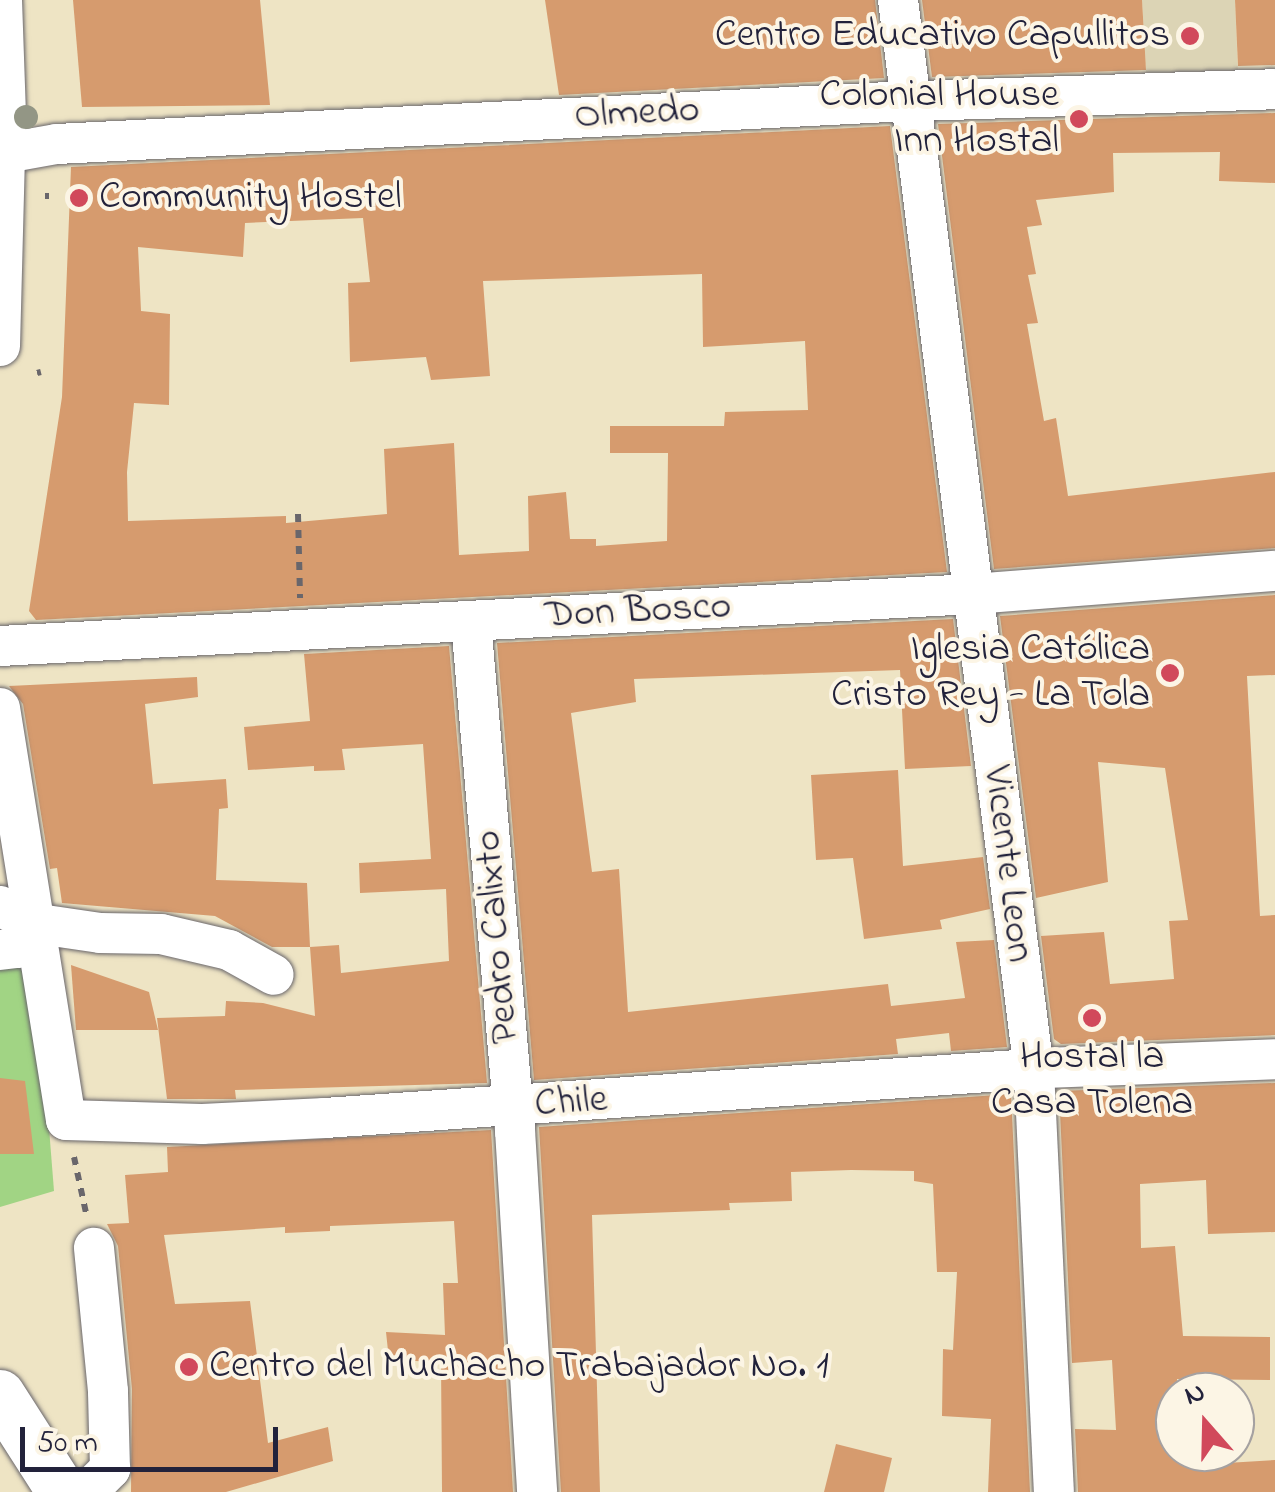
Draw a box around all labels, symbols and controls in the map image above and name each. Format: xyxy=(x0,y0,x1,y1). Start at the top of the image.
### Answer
place label: Centro Educativo Capullitos xyxy=(715,12,1170,60)
marker: Centro Educativo Capullitos xyxy=(1179,25,1201,47)
place label: Colonial House Inn Hostal xyxy=(820,72,1059,166)
street label: Olmedo xyxy=(573,87,701,141)
marker: Colonial House Inn Hostal xyxy=(1068,108,1090,130)
place label: Community Hostel xyxy=(99,174,402,222)
marker: Community Hostel xyxy=(68,187,90,209)
street label: Don Bosco xyxy=(544,583,732,641)
place label: Iglesia Católica Cristo Rey - La Tola xyxy=(831,626,1150,720)
marker: Iglesia Católica Cristo Rey - La Tola xyxy=(1159,662,1181,684)
street label: Vicente Leon xyxy=(971,763,1043,965)
street label: Pedro Calixto xyxy=(465,828,531,1046)
marker: Hostal la Casa Tolena xyxy=(1081,1007,1103,1029)
place label: Hostal la Casa Tolena xyxy=(991,1034,1193,1128)
street label: Chile xyxy=(533,1077,609,1129)
place label: Centro del Muchacho Trabajador No. 1 xyxy=(209,1343,829,1391)
marker: Centro del Muchacho Trabajador No. 1 xyxy=(178,1356,200,1378)
north arrow xyxy=(1155,1372,1255,1472)
text: N xyxy=(1179,1373,1211,1418)
scale bar xyxy=(25,1407,282,1469)
text: 50 m xyxy=(37,1422,98,1466)

